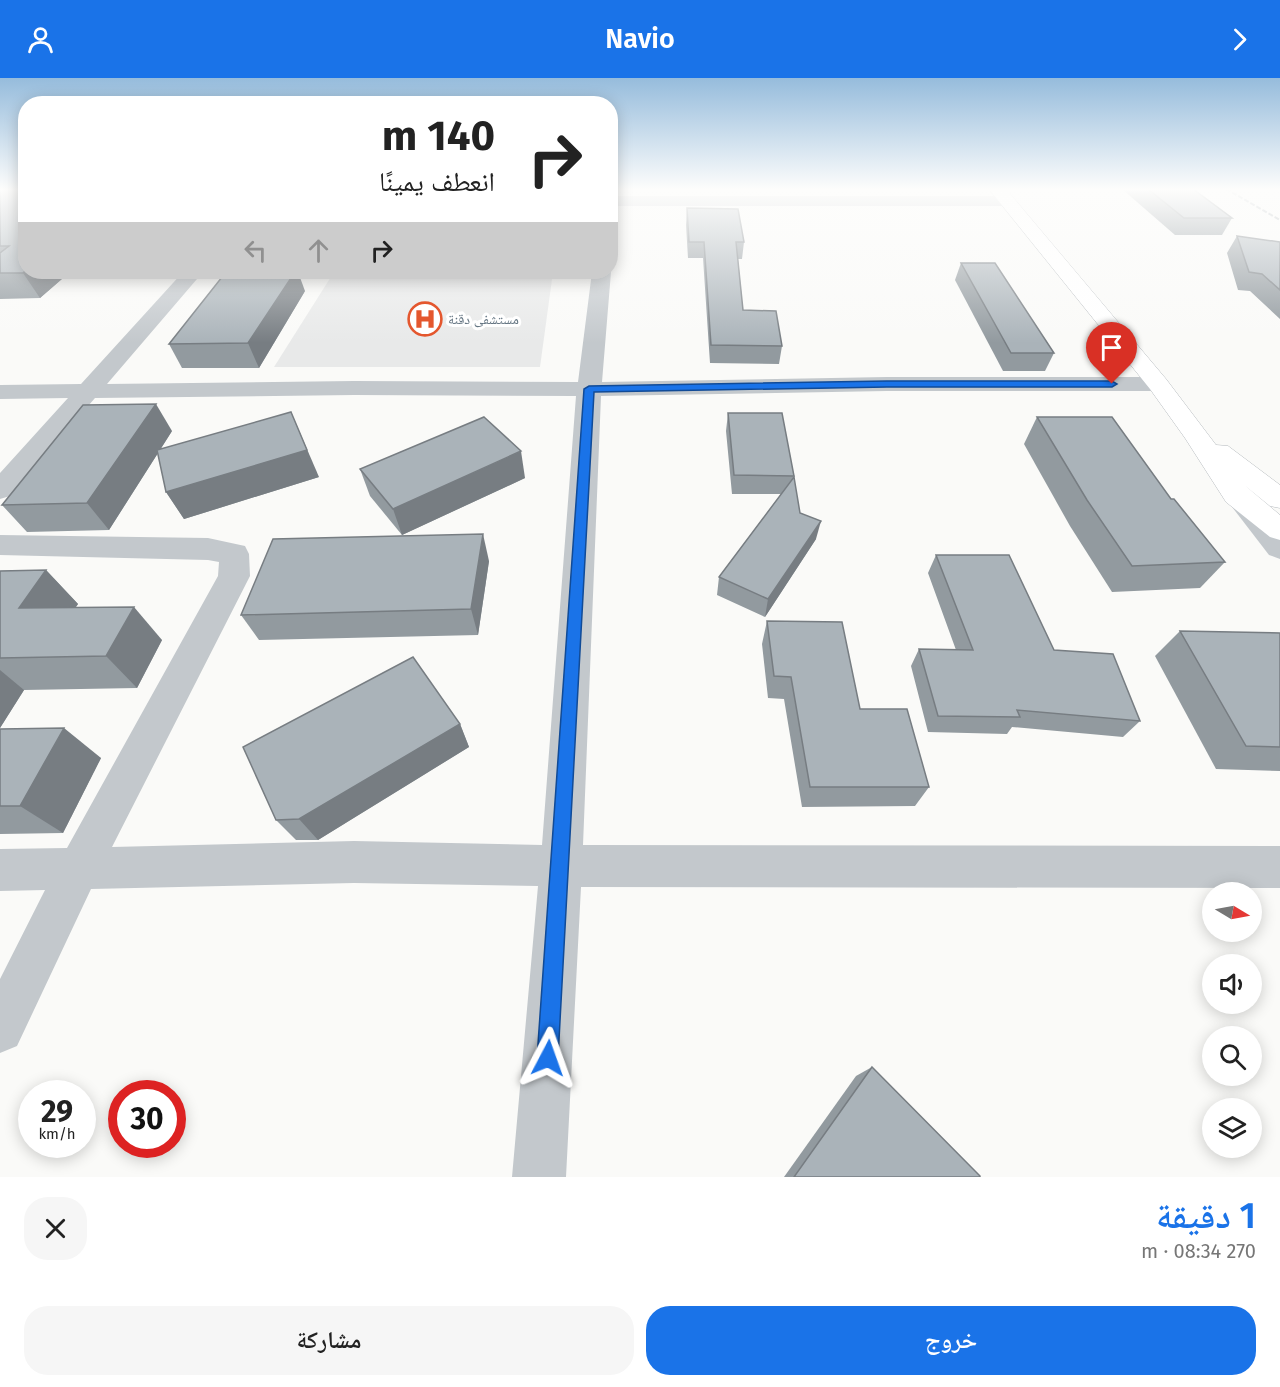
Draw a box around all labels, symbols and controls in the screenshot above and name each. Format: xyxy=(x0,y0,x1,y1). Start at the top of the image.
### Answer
icon: person xyxy=(24,23,57,56)
text: Navio xyxy=(605,23,675,55)
icon: forward xyxy=(1223,23,1256,56)
text: 140 m xyxy=(382,111,495,161)
icon: right xyxy=(516,120,594,198)
text: انعطف يمينًا xyxy=(379,166,495,198)
icon: left xyxy=(239,234,272,267)
icon: ahead xyxy=(302,234,335,267)
icon: right xyxy=(365,234,398,267)
hospital icon: مستشفى دقنة xyxy=(407,301,443,337)
place label: مستشفى دقنة xyxy=(448,311,519,328)
pin xyxy=(1086,322,1137,384)
icon: arrive xyxy=(1095,331,1128,364)
north arrow xyxy=(1202,882,1262,942)
map controls xyxy=(1202,882,1262,1158)
button: sound xyxy=(1202,954,1262,1014)
position arrow xyxy=(516,1026,580,1090)
button: search xyxy=(1202,1026,1262,1086)
speed limit sign: 30 xyxy=(108,1080,186,1158)
text: 29 xyxy=(41,1094,73,1130)
button: layers xyxy=(1202,1098,1262,1158)
text: km/h xyxy=(38,1125,76,1143)
text: 1 دقيقة xyxy=(1156,1194,1256,1238)
button: close xyxy=(24,1197,87,1260)
text: 270 m · 08:34 xyxy=(1141,1239,1256,1263)
button: مشاركة xyxy=(24,1306,634,1375)
button: خروج xyxy=(646,1306,1256,1375)

